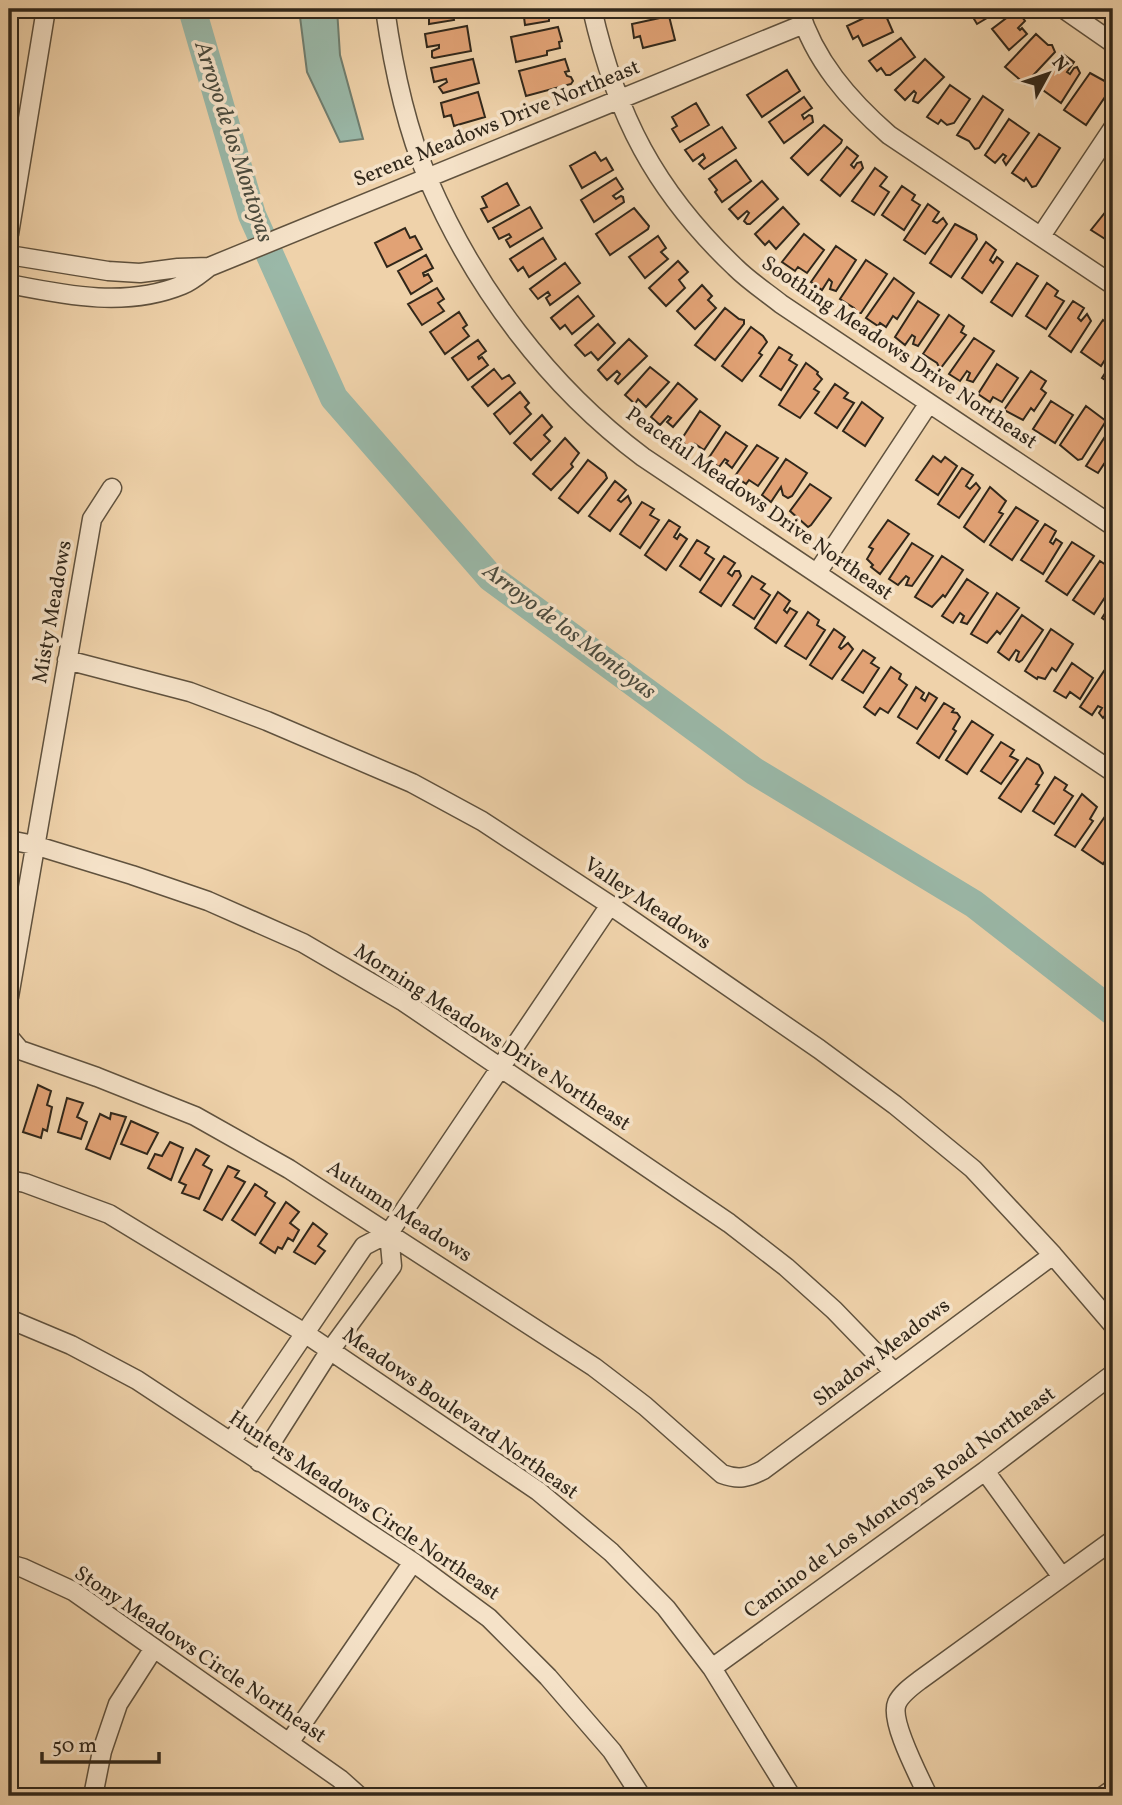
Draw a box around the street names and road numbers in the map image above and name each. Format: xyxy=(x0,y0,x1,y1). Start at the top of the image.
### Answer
street label: Serene Meadows Drive Northeast xyxy=(349,53,645,195)
street label: Soothing Meadows Drive Northeast xyxy=(755,250,1043,456)
street label: Peaceful Meadows Drive Northeast xyxy=(619,400,899,608)
street label: Misty Meadows xyxy=(26,538,80,686)
street label: Valley Meadows xyxy=(578,851,716,957)
street label: Morning Meadows Drive Northeast xyxy=(348,937,636,1139)
street label: Autumn Meadows xyxy=(321,1154,477,1270)
street label: Shadow Meadows xyxy=(807,1292,957,1414)
street label: Meadows Boulevard Northeast xyxy=(336,1321,584,1507)
street label: Camino de Los Montoyas Road Northeast xyxy=(738,1380,1062,1626)
street label: Hunters Meadows Circle Northeast xyxy=(223,1404,505,1608)
street label: Stony Meadows Circle Northeast xyxy=(68,1559,332,1751)

